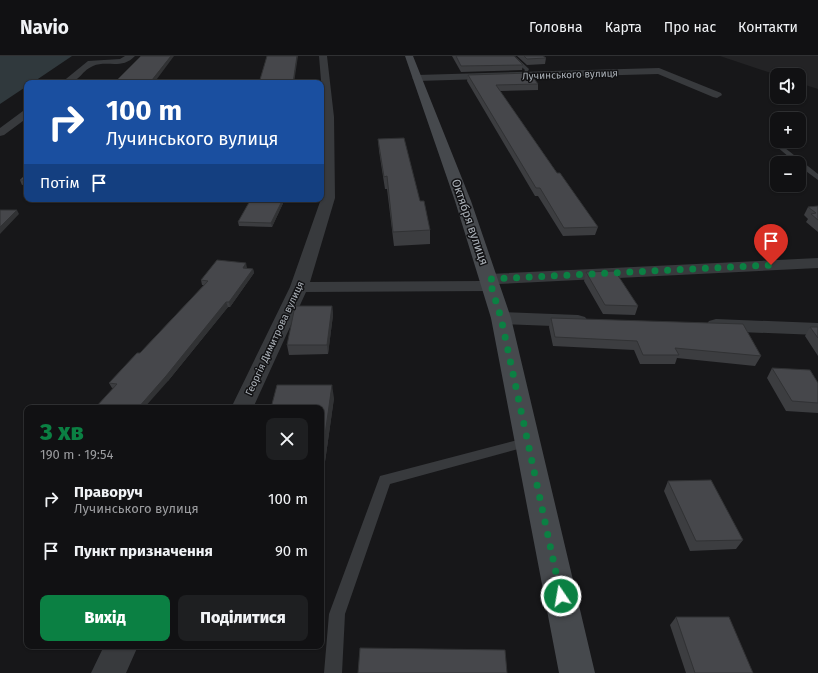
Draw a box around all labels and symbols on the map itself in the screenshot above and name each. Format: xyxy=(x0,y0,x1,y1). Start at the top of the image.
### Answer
street label: Лучинського вулиця xyxy=(522,67,618,83)
street label: Октября вулиця xyxy=(449,177,491,267)
pin xyxy=(754,224,788,265)
street label: Георгія Димитрова вулиця xyxy=(242,279,307,397)
position arrow xyxy=(540,575,582,617)

